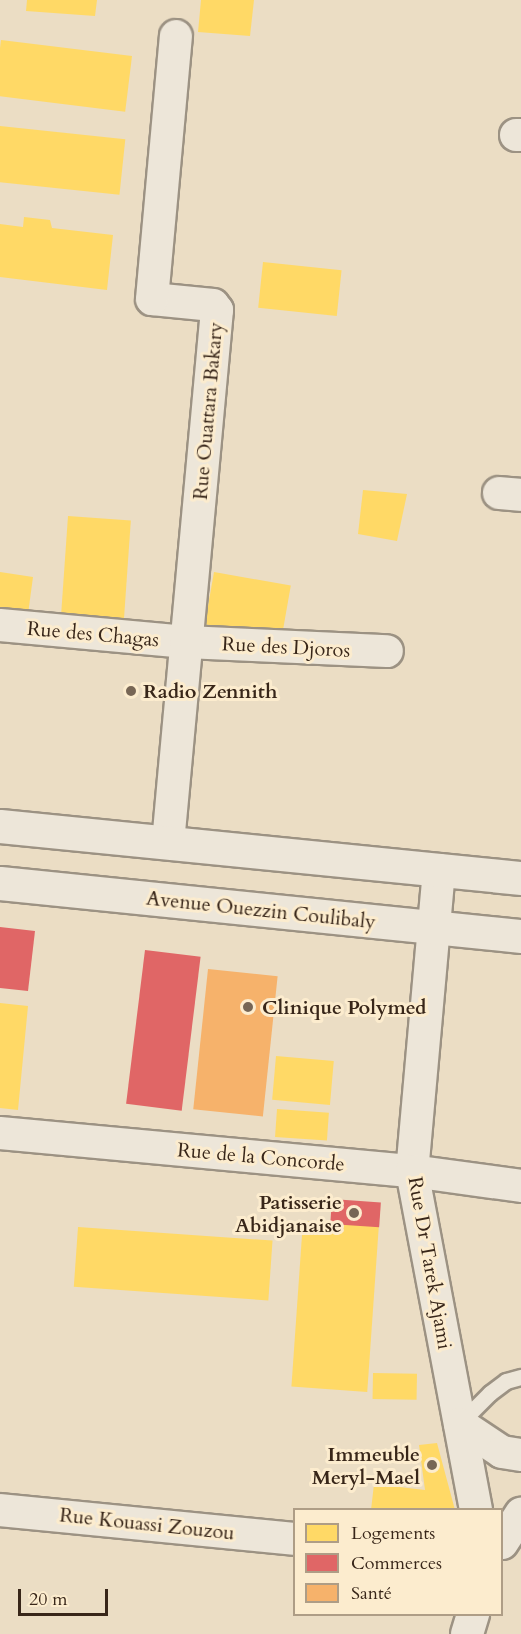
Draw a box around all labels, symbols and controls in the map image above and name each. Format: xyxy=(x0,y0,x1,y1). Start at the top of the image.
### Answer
street label: Rue Ouattara Bakary xyxy=(188,321,228,501)
street label: Rue des Chagas xyxy=(26,616,160,652)
street label: Rue des Djoros xyxy=(221,632,351,662)
place label: Radio Zennith xyxy=(143,679,277,703)
marker: Radio Zennith xyxy=(124,684,138,698)
street label: Avenue Ouezzin Coulibaly xyxy=(145,886,377,934)
place label: Clinique Polymed xyxy=(262,995,426,1019)
marker: Clinique Polymed xyxy=(239,998,257,1016)
street label: Rue de la Concorde xyxy=(176,1138,346,1176)
street label: Rue Dr Tarek Ajami xyxy=(403,1175,457,1351)
place label: Patisserie Abidjanaise xyxy=(235,1190,342,1237)
marker: Patisserie Abidjanaise xyxy=(347,1206,361,1220)
place label: Immeuble Meryl-Mael xyxy=(312,1442,420,1489)
marker: Immeuble Meryl-Mael xyxy=(425,1458,439,1472)
street label: Rue Kouassi Zouzou xyxy=(58,1503,236,1545)
legend xyxy=(293,1508,503,1616)
text: Logements xyxy=(351,1521,435,1546)
text: Commerces xyxy=(351,1551,442,1576)
scale bar xyxy=(21,1577,111,1615)
text: Santé xyxy=(351,1581,392,1606)
text: 20 m xyxy=(29,1587,68,1612)

